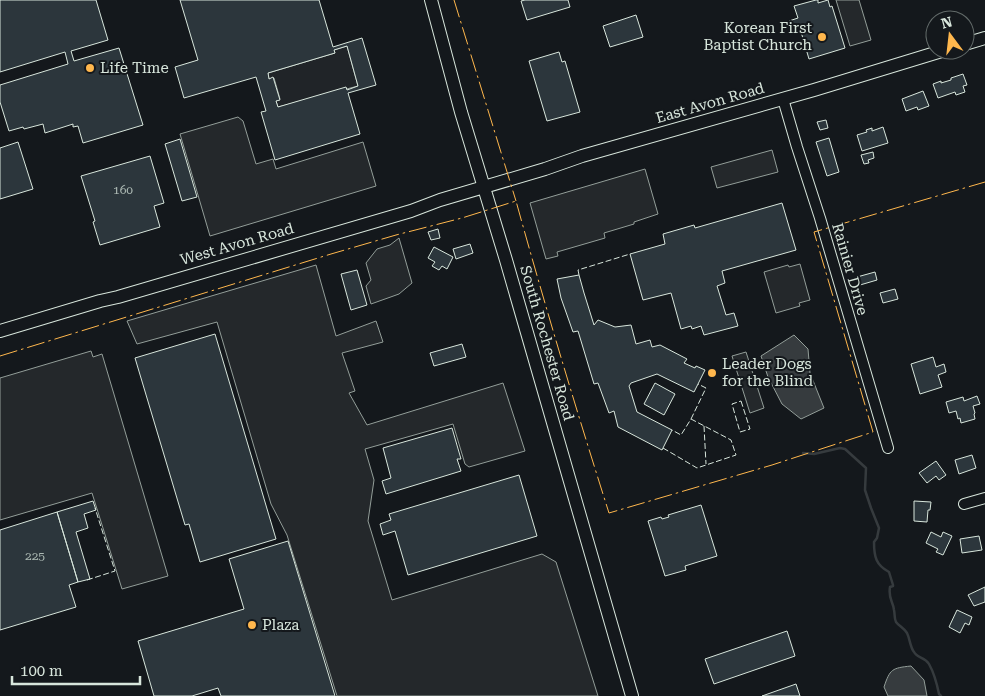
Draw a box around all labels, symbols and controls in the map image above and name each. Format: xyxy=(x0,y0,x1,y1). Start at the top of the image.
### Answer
north arrow xyxy=(925,10,975,60)
text: N xyxy=(939,13,954,32)
place label: Korean First Baptist Church xyxy=(703,19,812,54)
marker: Korean First Baptist Church xyxy=(816,31,828,43)
place label: Life Time xyxy=(100,59,169,77)
marker: Life Time xyxy=(84,62,96,74)
street label: East Avon Road xyxy=(654,79,767,127)
house number: 160 xyxy=(113,183,133,197)
street label: West Avon Road xyxy=(178,219,296,269)
street label: Rainier Drive xyxy=(828,221,872,317)
street label: South Rochester Road xyxy=(516,263,578,423)
place label: Leader Dogs for the Blind xyxy=(722,355,813,390)
marker: Leader Dogs for the Blind xyxy=(706,367,718,379)
house number: 225 xyxy=(25,549,45,563)
place label: Plaza xyxy=(262,616,300,634)
marker: Plaza xyxy=(246,619,258,631)
scale bar xyxy=(12,654,140,686)
text: 100 m xyxy=(20,662,63,680)

